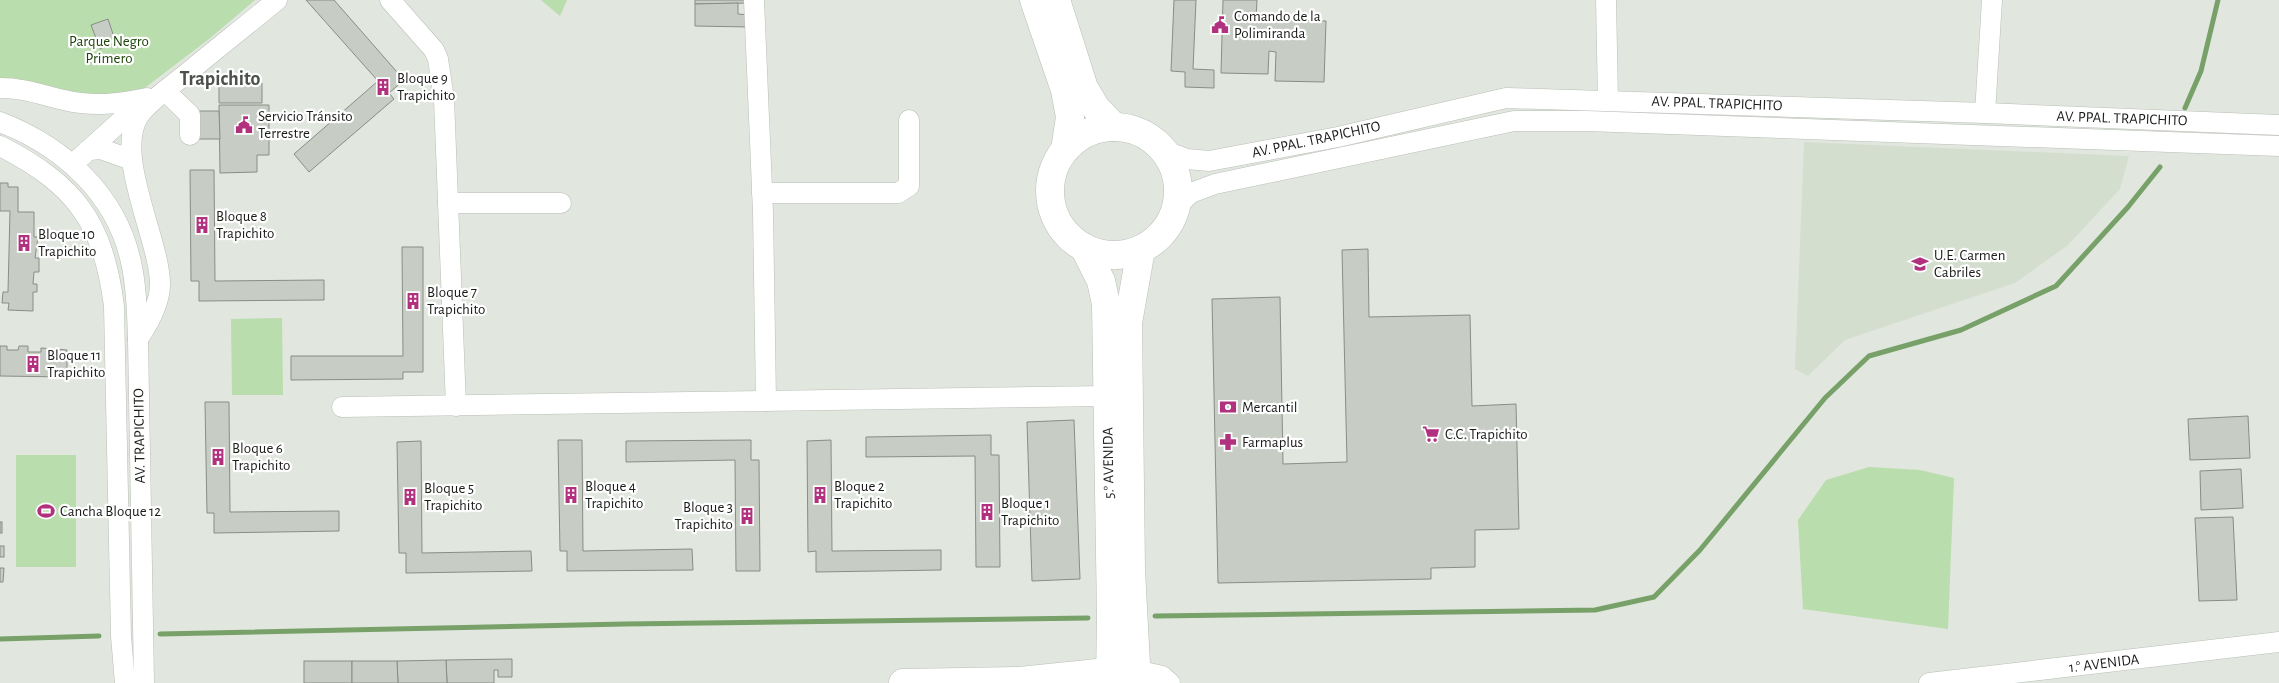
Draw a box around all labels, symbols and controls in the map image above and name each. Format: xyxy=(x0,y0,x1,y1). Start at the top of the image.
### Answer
place label: Comando de la Polimiranda xyxy=(1234,9,1321,41)
public building icon: Comando de la Polimiranda xyxy=(1210,15,1230,35)
park label: Parque Negro Primero xyxy=(69,34,149,66)
district label: Trapichito xyxy=(180,69,261,89)
place label: Bloque 9 Trapichito xyxy=(397,71,455,103)
building icon: Bloque 9 Trapichito xyxy=(373,77,393,97)
street label: AV. PPAL. TRAPICHITO xyxy=(1651,94,1783,113)
place label: Servicio Tránsito Terrestre xyxy=(258,109,353,141)
street label: AV. PPAL. TRAPICHITO xyxy=(2056,109,2188,128)
public building icon: Servicio Tránsito Terrestre xyxy=(234,115,254,135)
street label: AV. PPAL. TRAPICHITO xyxy=(1250,119,1382,160)
place label: Bloque 8 Trapichito xyxy=(216,209,274,241)
building icon: Bloque 8 Trapichito xyxy=(192,215,212,235)
place label: Bloque 10 Trapichito xyxy=(38,227,96,259)
building icon: Bloque 10 Trapichito xyxy=(14,233,34,253)
place label: U.E. Carmen Cabriles xyxy=(1934,248,2006,280)
school or university icon: U.E. Carmen Cabriles xyxy=(1910,254,1930,274)
place label: Bloque 7 Trapichito xyxy=(427,285,485,317)
building icon: Bloque 7 Trapichito xyxy=(403,291,423,311)
place label: Bloque 11 Trapichito xyxy=(47,348,105,380)
building icon: Bloque 11 Trapichito xyxy=(23,354,43,374)
street label: AV. TRAPICHITO xyxy=(131,388,148,484)
bank icon: Mercantil xyxy=(1218,397,1238,417)
place label: Mercantil xyxy=(1242,400,1298,415)
supermarket icon: C.C. Trapichito xyxy=(1421,424,1441,444)
street label: 5.° AVENIDA xyxy=(1100,427,1117,499)
place label: C.C. Trapichito xyxy=(1445,427,1528,442)
pharmacy icon: Farmaplus xyxy=(1218,432,1238,452)
place label: Farmaplus xyxy=(1242,435,1303,450)
place label: Bloque 6 Trapichito xyxy=(232,441,290,473)
building icon: Bloque 6 Trapichito xyxy=(208,447,228,467)
place label: Bloque 4 Trapichito xyxy=(585,479,643,511)
place label: Bloque 2 Trapichito xyxy=(834,479,892,511)
place label: Bloque 5 Trapichito xyxy=(424,481,482,513)
building icon: Bloque 4 Trapichito xyxy=(561,485,581,505)
building icon: Bloque 2 Trapichito xyxy=(810,485,830,505)
building icon: Bloque 5 Trapichito xyxy=(400,487,420,507)
place label: Bloque 1 Trapichito xyxy=(1001,496,1059,528)
place label: Bloque 3 Trapichito xyxy=(675,500,733,532)
sports icon: Cancha Bloque 12 xyxy=(36,501,56,521)
building icon: Bloque 1 Trapichito xyxy=(977,502,997,522)
place label: Cancha Bloque 12 xyxy=(60,504,161,519)
building icon: Bloque 3 Trapichito xyxy=(737,506,757,526)
street label: 1.° AVENIDA xyxy=(2068,652,2140,675)

